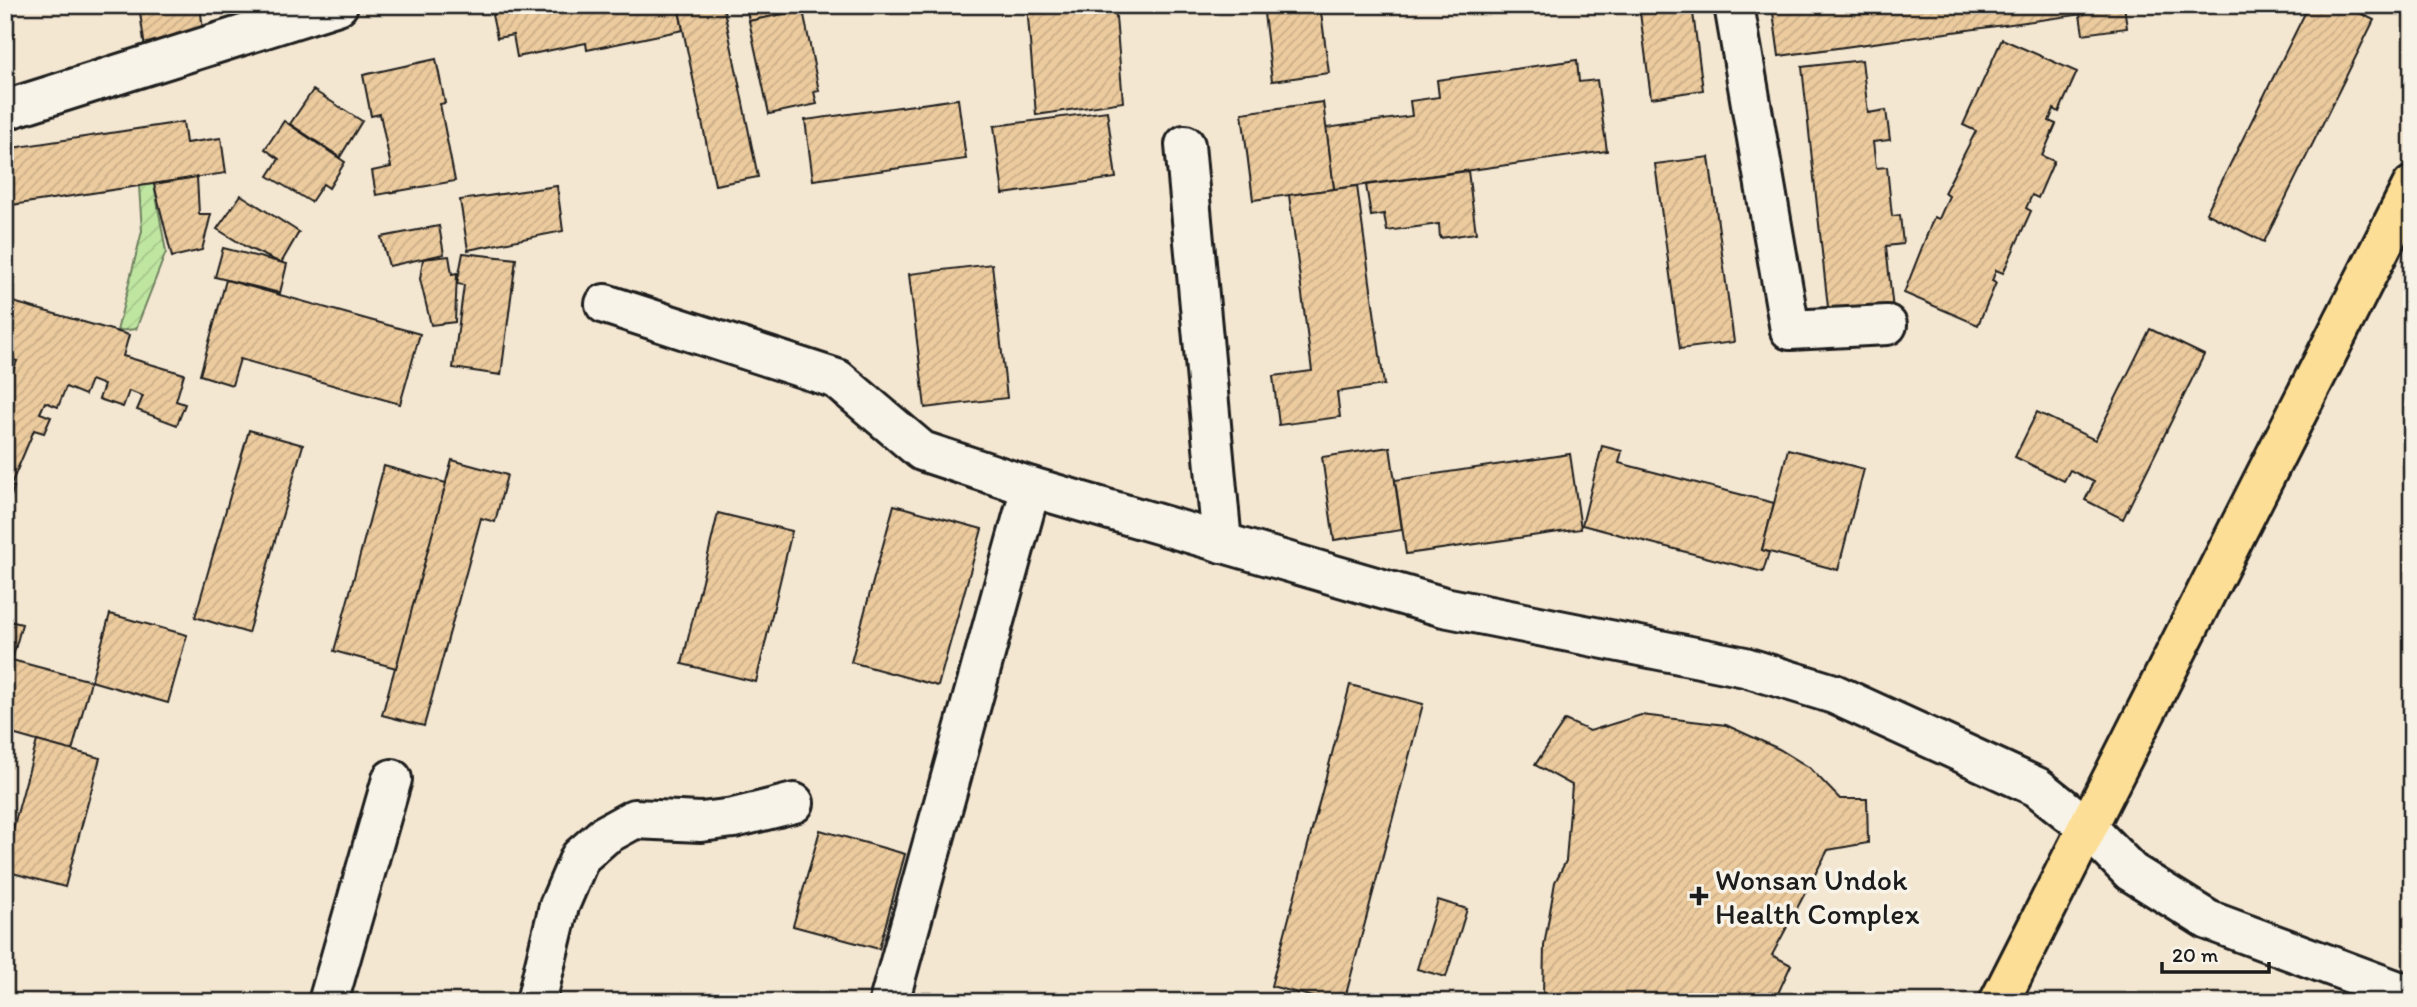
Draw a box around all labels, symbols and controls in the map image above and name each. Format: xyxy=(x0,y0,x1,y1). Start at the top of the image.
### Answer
place label: Wonsan Undok Health Complex xyxy=(1715,861,1920,932)
marker: Wonsan Undok Health Complex xyxy=(1689,886,1709,906)
scale bar xyxy=(2162,930,2268,974)
text: 20 m xyxy=(2172,942,2219,967)

